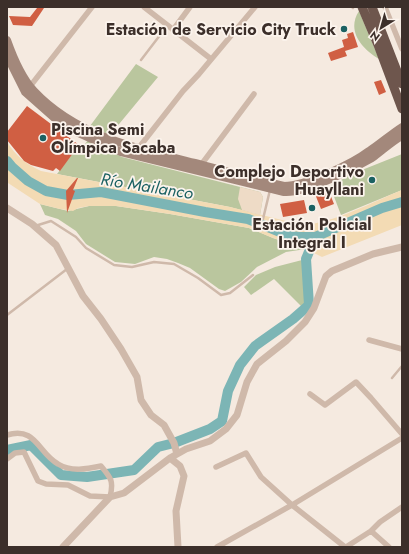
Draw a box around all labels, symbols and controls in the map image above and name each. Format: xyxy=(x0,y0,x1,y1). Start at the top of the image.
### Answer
north arrow xyxy=(361,8,401,48)
place label: Estación de Servicio City Truck xyxy=(106,18,337,41)
marker: Estación de Servicio City Truck xyxy=(339,24,349,34)
text: N xyxy=(367,27,383,45)
place label: Piscina Semi Olímpica Sacaba xyxy=(51,118,175,159)
marker: Piscina Semi Olímpica Sacaba xyxy=(38,133,48,143)
place label: Complejo Deportivo Huayllani xyxy=(214,160,364,201)
water label: Río Mailanco xyxy=(99,167,195,205)
marker: Complejo Deportivo Huayllani xyxy=(367,175,377,185)
marker: Estación Policial Integral I xyxy=(307,203,317,213)
place label: Estación Policial Integral I xyxy=(252,213,372,254)

